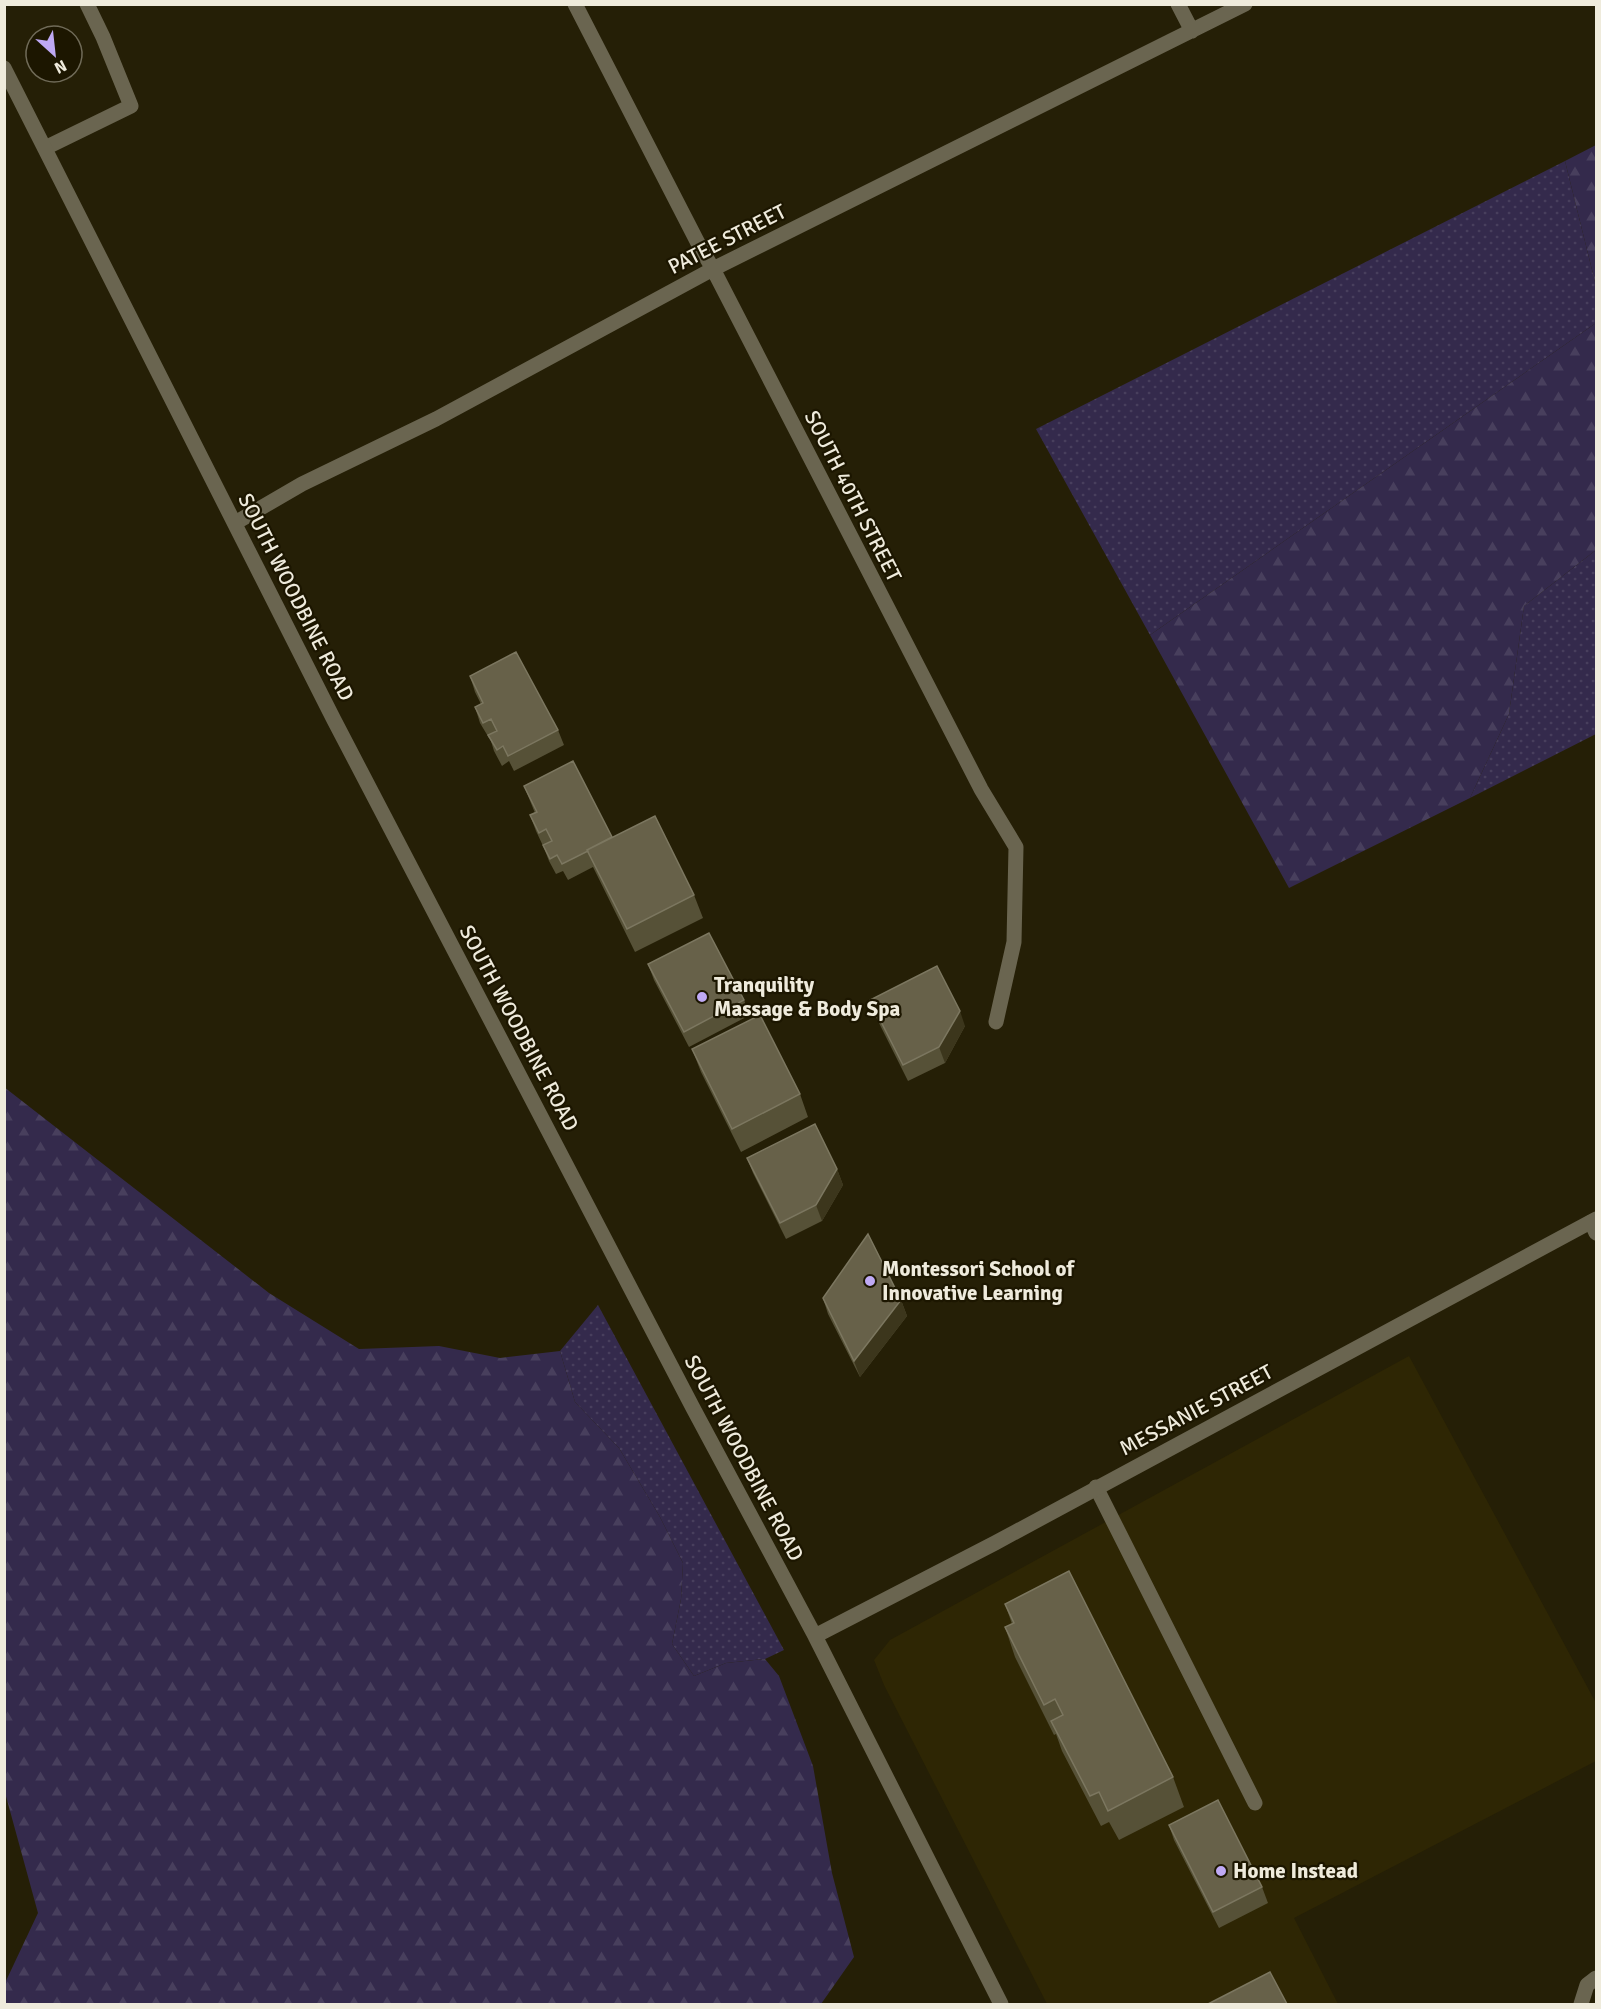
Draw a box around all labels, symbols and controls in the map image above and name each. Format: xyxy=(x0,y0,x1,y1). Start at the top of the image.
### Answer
north arrow xyxy=(24,24,84,84)
text: N xyxy=(51,55,70,78)
street label: PATEE STREET xyxy=(664,198,791,280)
street label: SOUTH 40TH STREET xyxy=(799,406,908,586)
street label: SOUTH WOODBINE ROAD xyxy=(232,489,360,705)
street label: SOUTH WOODBINE ROAD xyxy=(454,921,584,1135)
place label: Tranquility Massage & Body Spa xyxy=(714,972,900,1022)
marker: Tranquility Massage & Body Spa xyxy=(695,990,709,1004)
place label: Montessori School of Innovative Learning xyxy=(882,1256,1075,1306)
marker: Montessori School of Innovative Learning xyxy=(863,1274,877,1288)
street label: SOUTH WOODBINE ROAD xyxy=(679,1351,809,1565)
street label: MESSANIE STREET xyxy=(1115,1358,1278,1461)
place label: Home Instead xyxy=(1233,1858,1358,1884)
marker: Home Instead xyxy=(1214,1864,1228,1878)

